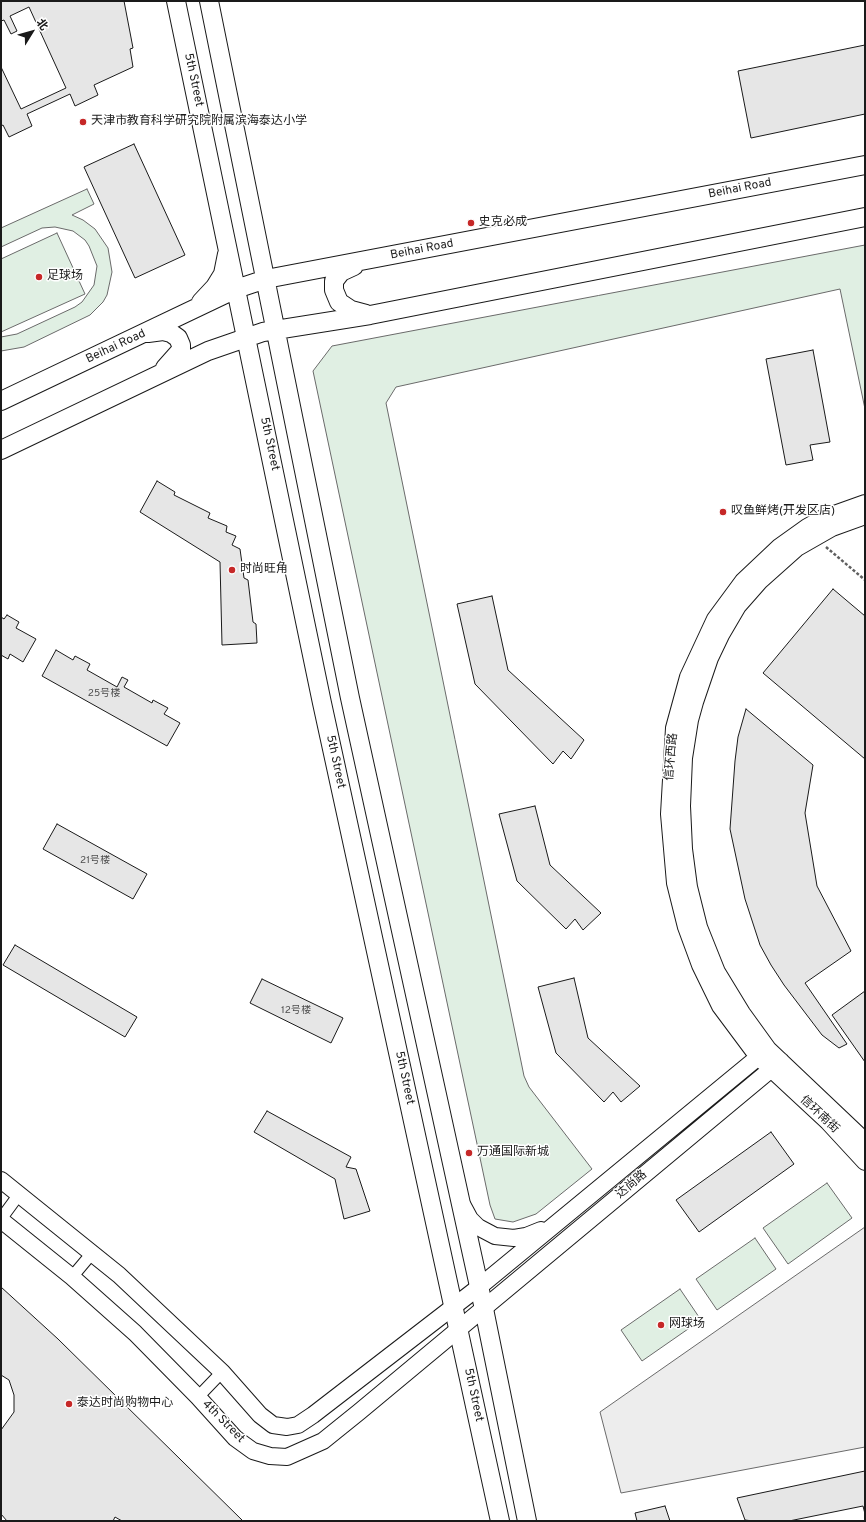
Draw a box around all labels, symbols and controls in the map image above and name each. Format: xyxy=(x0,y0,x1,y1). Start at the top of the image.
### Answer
north arrow xyxy=(12,12,52,52)
text: 北 xyxy=(33,16,50,33)
street label: 5th Street xyxy=(180,52,206,108)
place label: 天津市教育科学研究院附属滨海泰达小学 xyxy=(91,115,307,129)
marker: 天津市教育科学研究院附属滨海泰达小学 xyxy=(78,117,88,127)
street label: Beihai Road xyxy=(707,176,773,202)
place label: 史克必成 xyxy=(479,216,527,230)
marker: 史克必成 xyxy=(466,218,476,228)
street label: Beihai Road xyxy=(389,237,455,263)
place label: 足球场 xyxy=(47,270,83,284)
marker: 足球场 xyxy=(34,272,44,282)
street label: Beihai Road xyxy=(84,327,148,367)
street label: 5th Street xyxy=(256,416,282,472)
place label: 叹鱼鲜烤(开发区店) xyxy=(731,505,835,519)
marker: 叹鱼鲜烤(开发区店) xyxy=(718,507,728,517)
place label: 时尚旺角 xyxy=(240,563,288,577)
marker: 时尚旺角 xyxy=(227,565,237,575)
house number: 25号楼 xyxy=(88,688,120,700)
street label: 信环西路 xyxy=(663,732,681,782)
street label: 5th Street xyxy=(322,734,348,790)
house number: 21号楼 xyxy=(80,855,110,867)
house number: 12号楼 xyxy=(281,1005,311,1017)
street label: 5th Street xyxy=(391,1050,417,1106)
street label: 信环南街 xyxy=(797,1093,841,1137)
place label: 万通国际新城 xyxy=(477,1146,549,1160)
marker: 万通国际新城 xyxy=(464,1148,474,1158)
street label: 达尚路 xyxy=(614,1168,650,1202)
place label: 网球场 xyxy=(669,1318,705,1332)
marker: 网球场 xyxy=(656,1320,666,1330)
street label: 5th Street xyxy=(460,1367,486,1423)
place label: 泰达时尚购物中心 xyxy=(77,1397,173,1411)
street label: 4th Street xyxy=(199,1398,247,1446)
marker: 泰达时尚购物中心 xyxy=(64,1399,74,1409)

